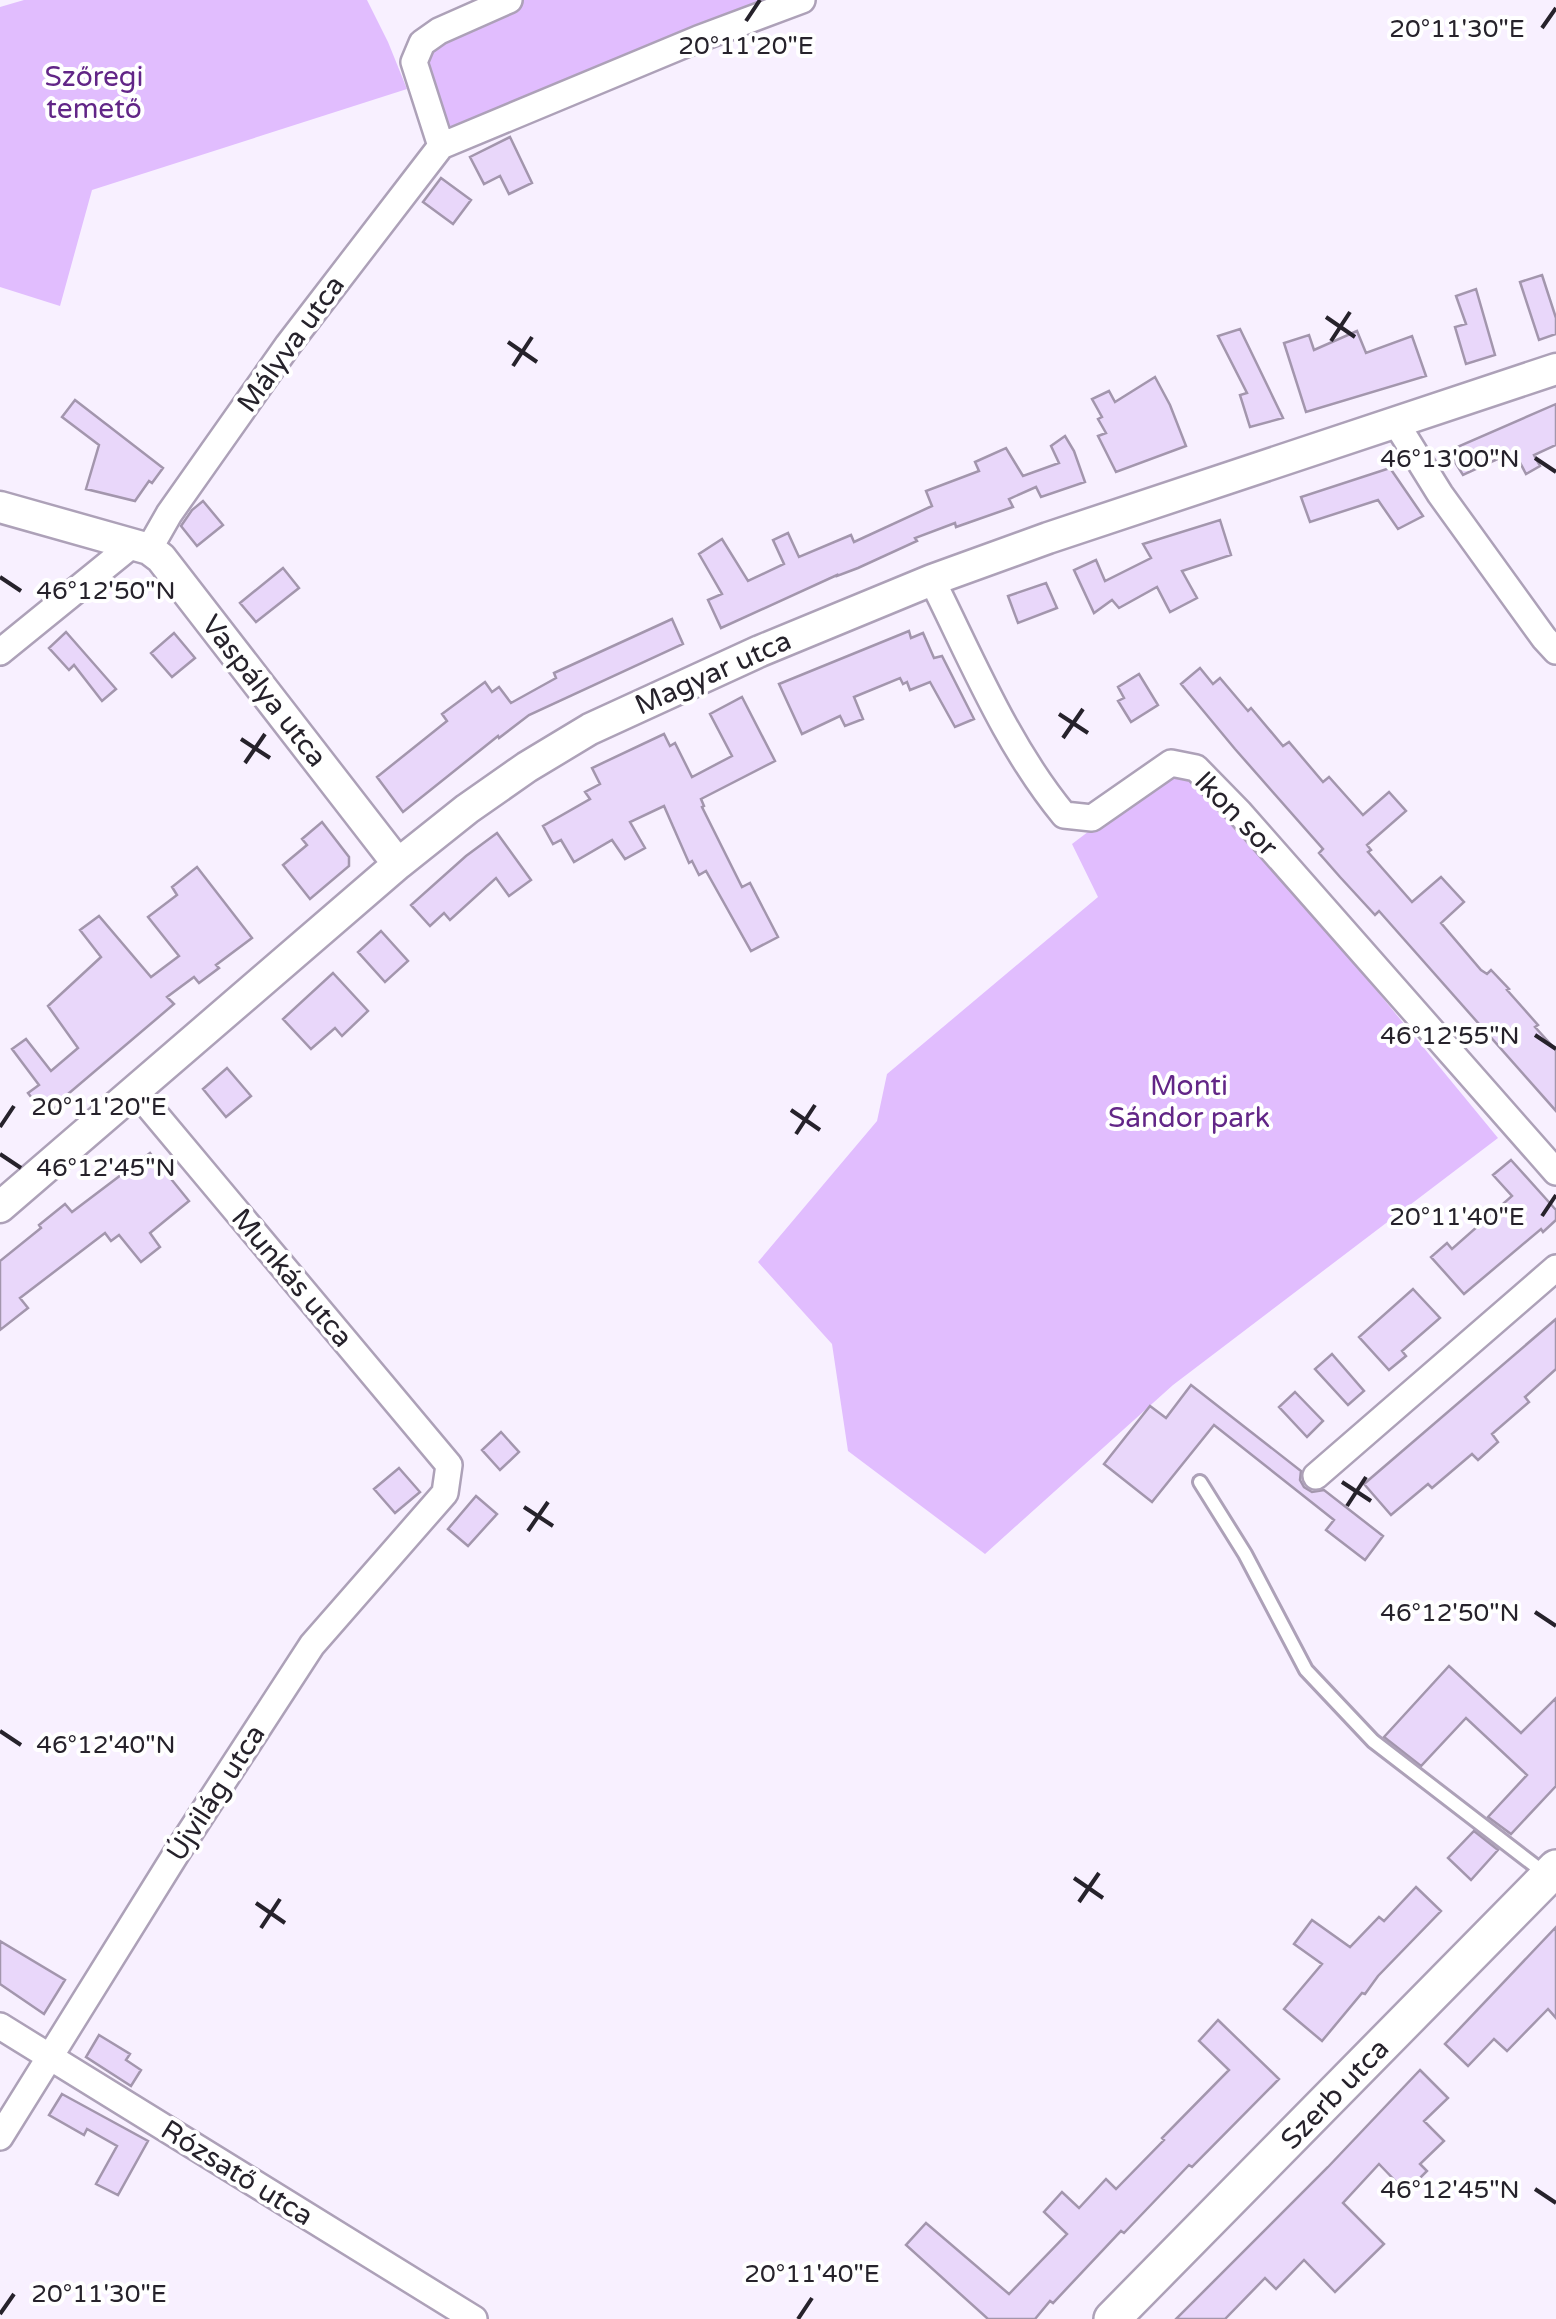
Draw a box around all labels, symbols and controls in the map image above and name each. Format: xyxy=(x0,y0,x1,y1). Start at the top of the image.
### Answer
text: 20°11'30"E xyxy=(1389,14,1525,44)
text: 20°11'20"E xyxy=(678,31,814,61)
park label: Szőregi temető xyxy=(44,60,144,126)
street label: Mályva utca xyxy=(230,269,352,419)
text: 46°13'00"N xyxy=(1380,444,1520,474)
text: 46°12'50"N xyxy=(36,576,176,606)
street label: Vaspálya utca xyxy=(194,608,334,774)
street label: Magyar utca xyxy=(630,623,796,723)
street label: Ikon sor xyxy=(1187,764,1285,864)
text: 46°12'55"N xyxy=(1380,1021,1520,1051)
park label: Monti Sándor park xyxy=(1108,1069,1270,1135)
text: 20°11'20"E xyxy=(31,1092,167,1122)
text: 46°12'45"N xyxy=(36,1153,176,1183)
street label: Munkás utca xyxy=(224,1202,360,1354)
text: 20°11'40"E xyxy=(1389,1202,1525,1232)
text: 46°12'50"N xyxy=(1380,1598,1520,1628)
street label: Újvilág utca xyxy=(159,1718,273,1868)
text: 46°12'40"N xyxy=(36,1730,176,1760)
street label: Szerb utca xyxy=(1274,2031,1396,2157)
street label: Rózsatő utca xyxy=(155,2113,319,2233)
text: 46°12'45"N xyxy=(1380,2175,1520,2205)
text: 20°11'40"E xyxy=(744,2259,880,2289)
text: 20°11'30"E xyxy=(31,2279,167,2309)

